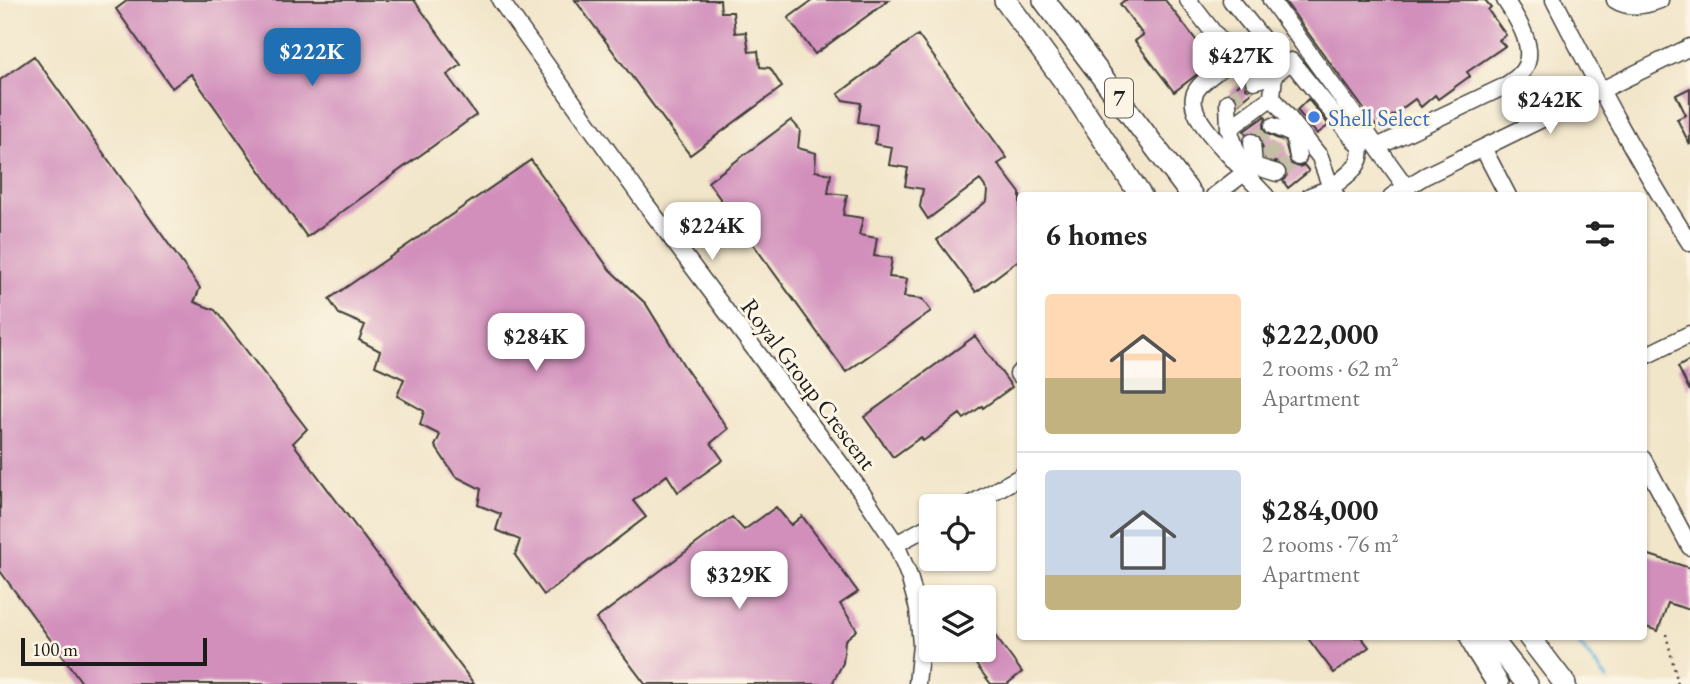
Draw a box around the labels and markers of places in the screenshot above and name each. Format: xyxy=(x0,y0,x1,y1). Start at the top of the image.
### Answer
pin: $222K xyxy=(263,28,361,88)
pin: $427K xyxy=(1192,32,1290,92)
pin: $242K xyxy=(1501,76,1599,136)
place label: Shell Select xyxy=(1328,102,1430,133)
marker: Shell Select xyxy=(1306,109,1322,125)
pin: $224K xyxy=(663,202,761,262)
pin: $284K xyxy=(487,314,585,373)
pin: $329K xyxy=(690,552,788,611)

